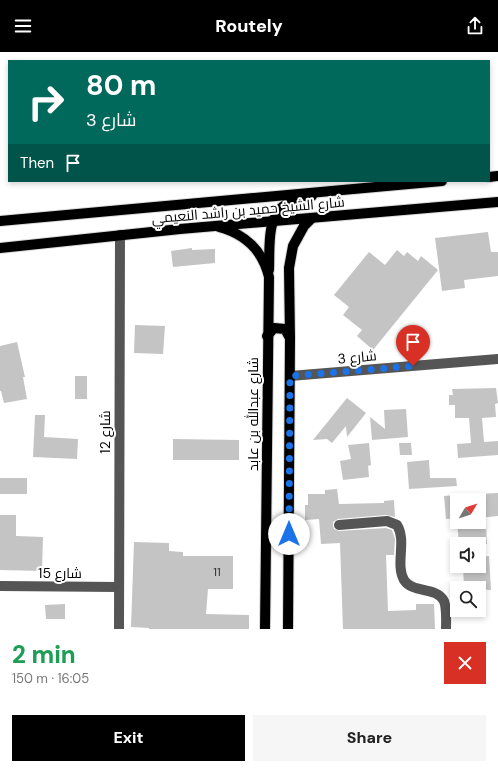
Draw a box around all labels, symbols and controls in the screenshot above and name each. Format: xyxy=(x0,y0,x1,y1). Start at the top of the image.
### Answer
text: Routely xyxy=(215,14,283,38)
icon: menu xyxy=(12,15,34,37)
icon: share xyxy=(464,15,486,37)
text: 80 m xyxy=(86,67,156,104)
icon: right xyxy=(20,76,72,128)
text: شارع 3 xyxy=(86,108,136,132)
icon: arrive xyxy=(62,152,84,174)
text: Then xyxy=(20,153,54,173)
street label: شارع الشيخ حميد بن راشد النعيمي xyxy=(151,193,346,230)
pin xyxy=(396,325,430,366)
icon: arrive xyxy=(402,331,424,353)
street label: شارع 3 xyxy=(337,346,377,368)
street label: شارع عبدالله بن عابد xyxy=(244,357,262,471)
street label: شارع 12 xyxy=(96,410,114,454)
north arrow xyxy=(450,493,486,529)
map controls xyxy=(450,493,486,617)
position arrow xyxy=(268,513,310,555)
button: sound xyxy=(450,537,486,573)
street label: شارع 15 xyxy=(38,564,82,582)
house number: 11 xyxy=(213,564,221,580)
button: search xyxy=(450,581,486,617)
text: 2 min xyxy=(12,639,76,670)
button: close xyxy=(444,642,486,684)
text: 150 m · 16:05 xyxy=(12,670,89,687)
button: Exit xyxy=(12,715,245,761)
button: Share xyxy=(253,715,486,761)

